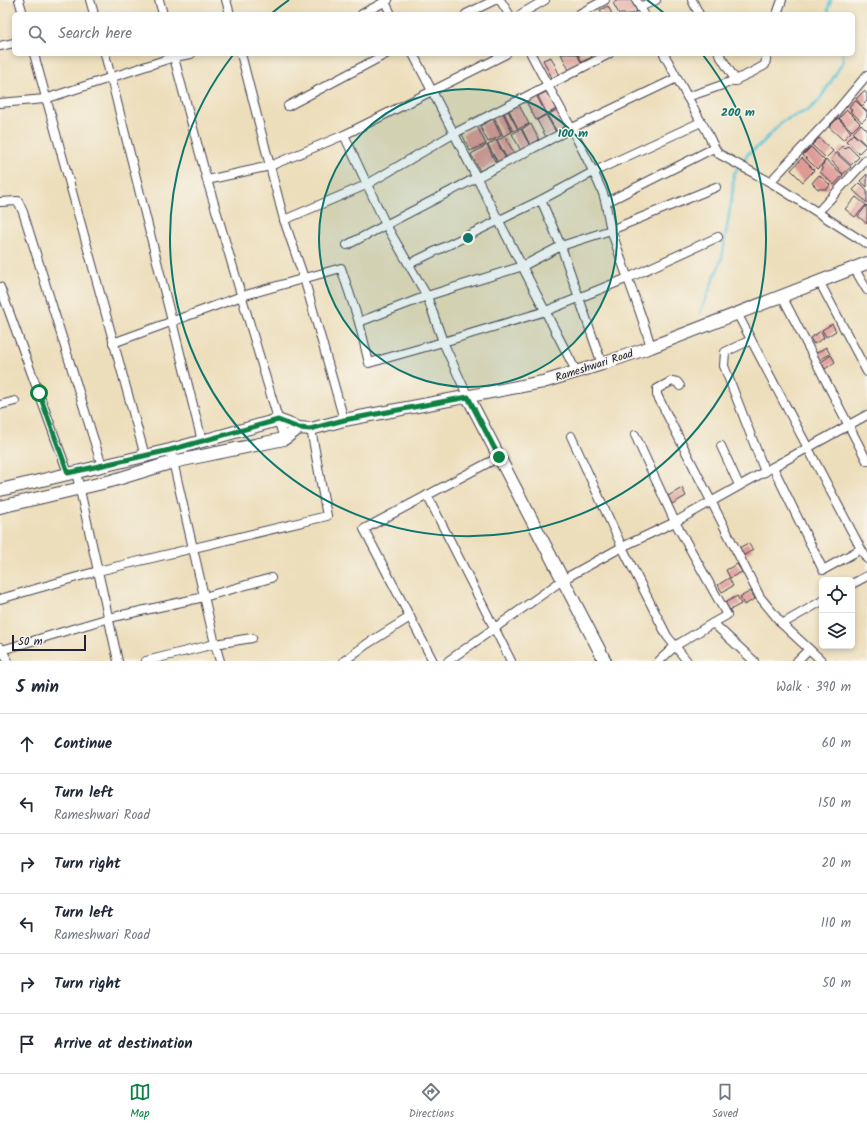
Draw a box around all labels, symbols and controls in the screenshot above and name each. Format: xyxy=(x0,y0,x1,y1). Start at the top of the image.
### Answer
search box xyxy=(12,12,855,56)
text: Search here xyxy=(58,22,132,46)
icon: search xyxy=(26,23,48,45)
text: 200 m xyxy=(721,103,755,122)
text: 100 m xyxy=(558,124,588,143)
centre of rings xyxy=(461,231,475,245)
street label: Rameshwari Road xyxy=(553,345,636,387)
route start xyxy=(30,384,48,402)
route end xyxy=(490,448,508,466)
map controls xyxy=(819,577,855,649)
button: locate xyxy=(819,577,855,613)
button: layers xyxy=(819,613,855,649)
scale bar xyxy=(12,633,86,652)
text: 50 m xyxy=(18,633,43,651)
text: 5 min xyxy=(16,674,59,701)
text: Walk · 390 m xyxy=(776,677,851,698)
text: Continue xyxy=(54,732,112,756)
icon: ahead xyxy=(16,733,38,755)
text: 60 m xyxy=(822,733,851,754)
text: Turn left xyxy=(54,781,114,805)
icon: left xyxy=(16,793,38,815)
text: 150 m xyxy=(818,793,851,814)
text: Rameshwari Road xyxy=(54,805,150,826)
text: Turn right xyxy=(54,852,121,876)
icon: right xyxy=(16,853,38,875)
text: 20 m xyxy=(821,853,851,874)
text: Turn left xyxy=(54,901,114,925)
icon: left xyxy=(16,913,38,935)
text: 110 m xyxy=(821,913,851,934)
text: Rameshwari Road xyxy=(54,925,150,946)
text: Turn right xyxy=(54,972,121,996)
icon: right xyxy=(16,973,38,995)
text: 50 m xyxy=(822,973,851,994)
text: Arrive at destination xyxy=(54,1032,193,1056)
icon: arrive xyxy=(16,1033,38,1055)
tab: Map xyxy=(129,1081,151,1123)
tab: Directions xyxy=(409,1081,454,1123)
tab: Saved xyxy=(712,1081,738,1123)

